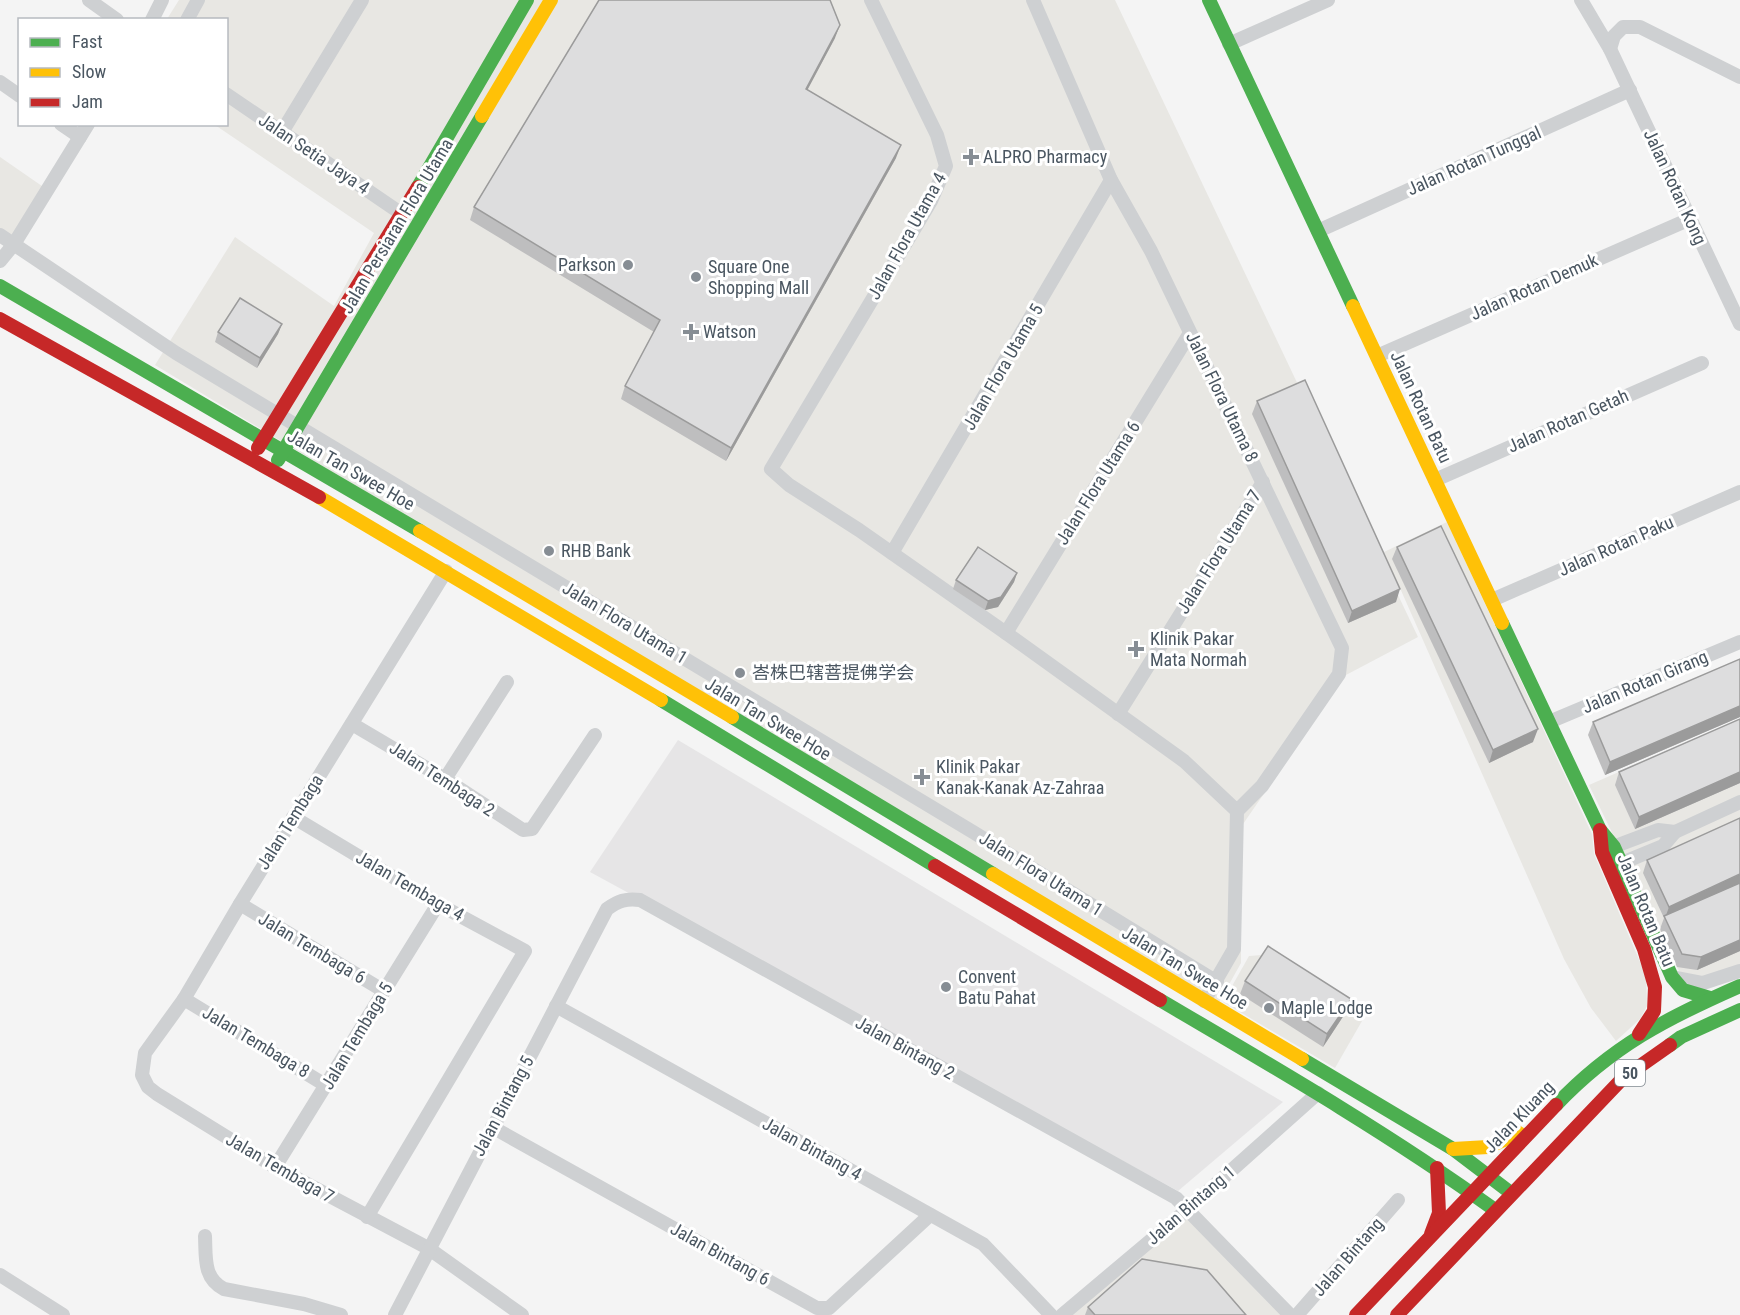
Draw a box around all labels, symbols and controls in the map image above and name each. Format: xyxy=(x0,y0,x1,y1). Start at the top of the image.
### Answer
legend xyxy=(18,18,228,126)
text: Fast xyxy=(72,31,103,52)
text: Slow xyxy=(72,61,107,82)
text: Jam xyxy=(72,91,103,112)
street label: Jalan Setia Jaya 4 xyxy=(255,109,374,198)
street label: Jalan Rotan Tunggal xyxy=(1404,122,1544,200)
street label: Jalan Rotan Kong xyxy=(1640,126,1711,248)
street label: Jalan Persiaran Flora Utama xyxy=(336,135,457,317)
place label: ALPRO Pharmacy xyxy=(983,146,1108,167)
marker: ALPRO Pharmacy xyxy=(964,150,978,164)
street label: Jalan Flora Utama 4 xyxy=(863,169,950,303)
street label: Jalan Rotan Demuk xyxy=(1467,249,1601,324)
place label: Parkson xyxy=(558,254,616,275)
place label: Square One Shopping Mall xyxy=(708,256,809,298)
marker: Parkson xyxy=(621,258,635,272)
marker: Square One Shopping Mall xyxy=(689,270,703,284)
street label: Jalan Flora Utama 5 xyxy=(958,300,1047,433)
place label: Watson xyxy=(703,321,756,342)
marker: Watson xyxy=(684,325,698,339)
street label: Jalan Flora Utama 8 xyxy=(1182,328,1263,465)
street label: Jalan Rotan Batu xyxy=(1386,348,1456,466)
street label: Jalan Rotan Getah xyxy=(1504,385,1631,457)
street label: Jalan Flora Utama 6 xyxy=(1051,417,1144,548)
street label: Jalan Tan Swee Hoe xyxy=(284,425,418,514)
street label: Jalan Flora Utama 7 xyxy=(1172,486,1265,617)
street label: Jalan Rotan Paku xyxy=(1555,511,1677,580)
place label: RHB Bank xyxy=(561,540,631,561)
marker: RHB Bank xyxy=(542,544,556,558)
street label: Jalan Flora Utama 1 xyxy=(559,577,691,668)
place label: Klinik Pakar Mata Normah xyxy=(1150,628,1247,670)
marker: Klinik Pakar Mata Normah xyxy=(1127,640,1145,658)
street label: Jalan Rotan Girang xyxy=(1579,646,1711,717)
place label: 峇株巴辖菩提佛学会 xyxy=(752,662,914,683)
marker: 峇株巴辖菩提佛学会 xyxy=(733,666,747,680)
street label: Jalan Tan Swee Hoe xyxy=(702,673,835,764)
street label: Jalan Tembaga 2 xyxy=(386,737,499,820)
place label: Klinik Pakar Kanak-Kanak Az-Zahraa xyxy=(936,756,1104,798)
marker: Klinik Pakar Kanak-Kanak Az-Zahraa xyxy=(913,768,931,786)
street label: Jalan Tembaga xyxy=(252,770,327,873)
street label: Jalan Flora Utama 1 xyxy=(976,827,1107,920)
street label: Jalan Tembaga 4 xyxy=(353,846,468,925)
street label: Jalan Rotan Batu xyxy=(1613,850,1680,970)
street label: Jalan Tembaga 6 xyxy=(255,907,370,988)
street label: Jalan Tan Swee Hoe xyxy=(1119,922,1252,1013)
place label: Convent Batu Pahat xyxy=(958,966,1036,1008)
street label: Jalan Tembaga 5 xyxy=(316,978,397,1093)
marker: Convent Batu Pahat xyxy=(939,980,953,994)
place label: Maple Lodge xyxy=(1281,997,1373,1018)
street label: Jalan Tembaga 8 xyxy=(199,1001,314,1082)
marker: Maple Lodge xyxy=(1262,1001,1276,1015)
street label: Jalan Bintang 2 xyxy=(852,1012,959,1084)
street label: Jalan Bintang 5 xyxy=(467,1052,538,1159)
road number: 50 xyxy=(1615,1060,1645,1086)
street label: Jalan Kluang xyxy=(1479,1076,1558,1157)
street label: Jalan Bintang 4 xyxy=(759,1113,866,1185)
street label: Jalan Tembaga 7 xyxy=(223,1128,338,1207)
street label: Jalan Bintang 1 xyxy=(1142,1161,1239,1249)
street label: Jalan Bintang xyxy=(1308,1213,1387,1300)
street label: Jalan Bintang 6 xyxy=(667,1218,774,1289)

